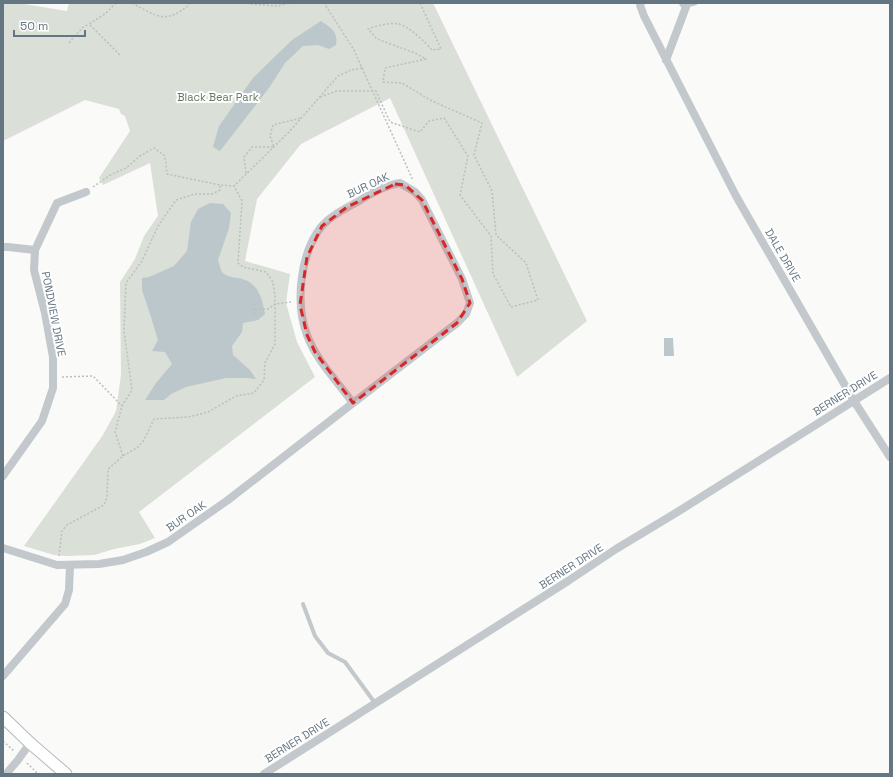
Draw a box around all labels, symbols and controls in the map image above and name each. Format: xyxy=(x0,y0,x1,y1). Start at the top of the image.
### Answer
scale bar xyxy=(14,12,85,38)
text: 50 m xyxy=(20,18,48,34)
park label: Black Bear Park xyxy=(177,90,259,104)
street label: BUR OAK xyxy=(345,169,392,201)
street label: DALE DRIVE xyxy=(762,226,804,284)
street label: PONDVIEW DRIVE xyxy=(39,270,69,358)
street label: BERNER DRIVE xyxy=(810,368,880,418)
street label: BUR OAK xyxy=(163,497,209,534)
street label: BERNER DRIVE xyxy=(536,540,606,592)
street label: BERNER DRIVE xyxy=(262,715,332,765)

